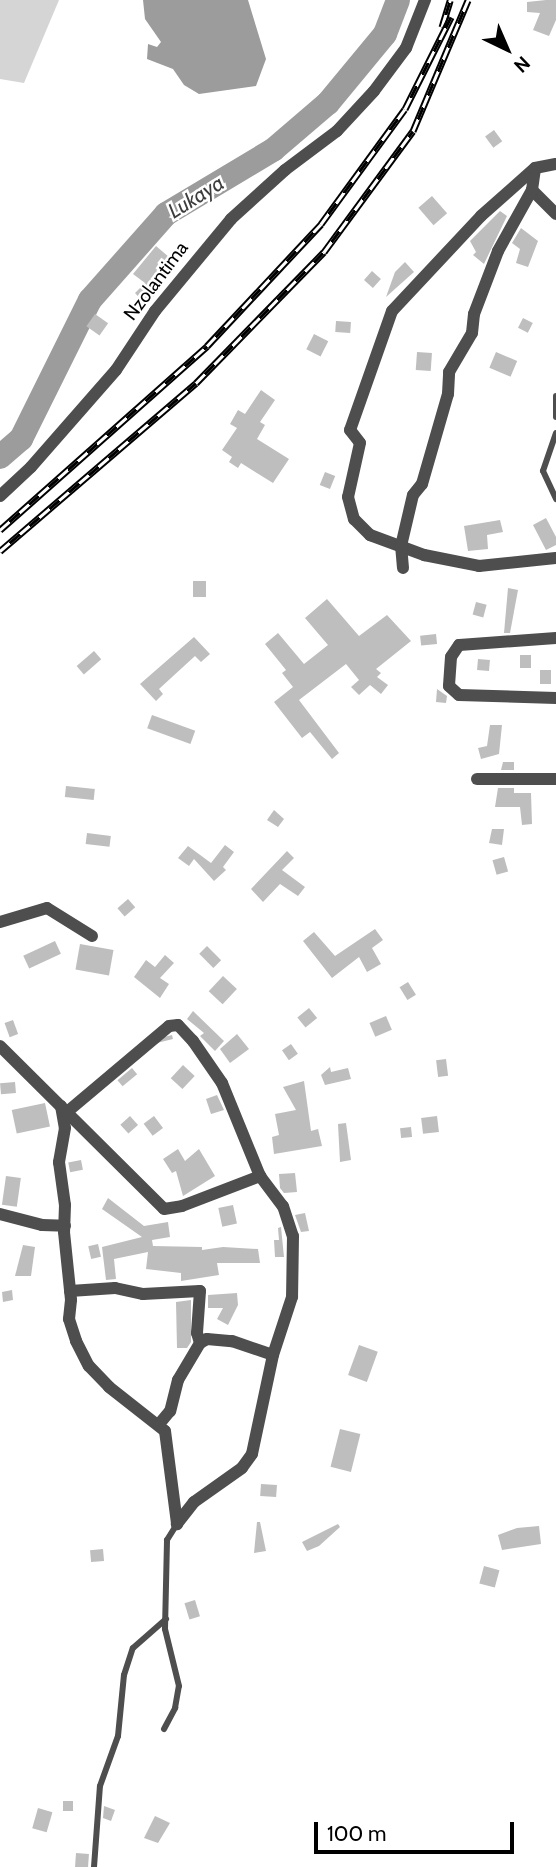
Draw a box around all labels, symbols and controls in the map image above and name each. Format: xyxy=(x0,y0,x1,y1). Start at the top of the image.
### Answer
north arrow xyxy=(472,14,542,84)
text: N xyxy=(509,52,535,77)
water label: Lukaya xyxy=(163,170,229,224)
street label: Nzolantima xyxy=(119,237,193,325)
scale bar xyxy=(318,1808,518,1852)
text: 100 m xyxy=(327,1821,386,1846)

